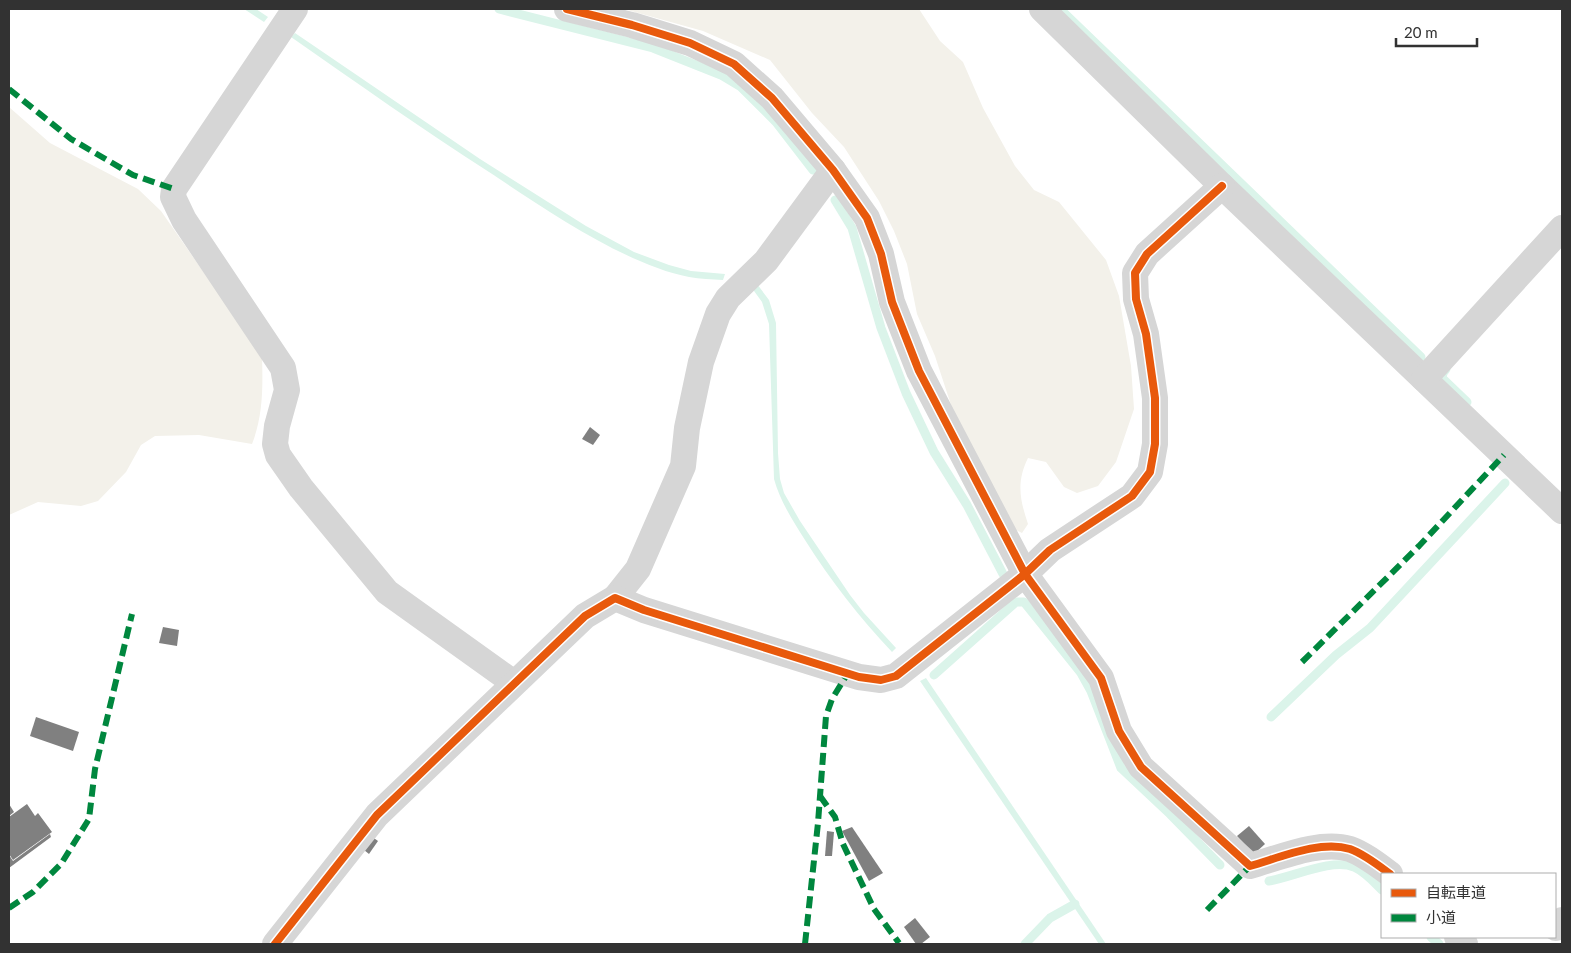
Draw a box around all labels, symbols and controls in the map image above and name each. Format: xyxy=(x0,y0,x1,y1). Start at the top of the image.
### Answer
scale bar xyxy=(1396,15,1477,47)
text: 20 m xyxy=(1404,23,1438,41)
legend xyxy=(1381,873,1556,938)
text: 自転車道 xyxy=(1426,883,1486,901)
text: 小道 xyxy=(1426,908,1456,926)

